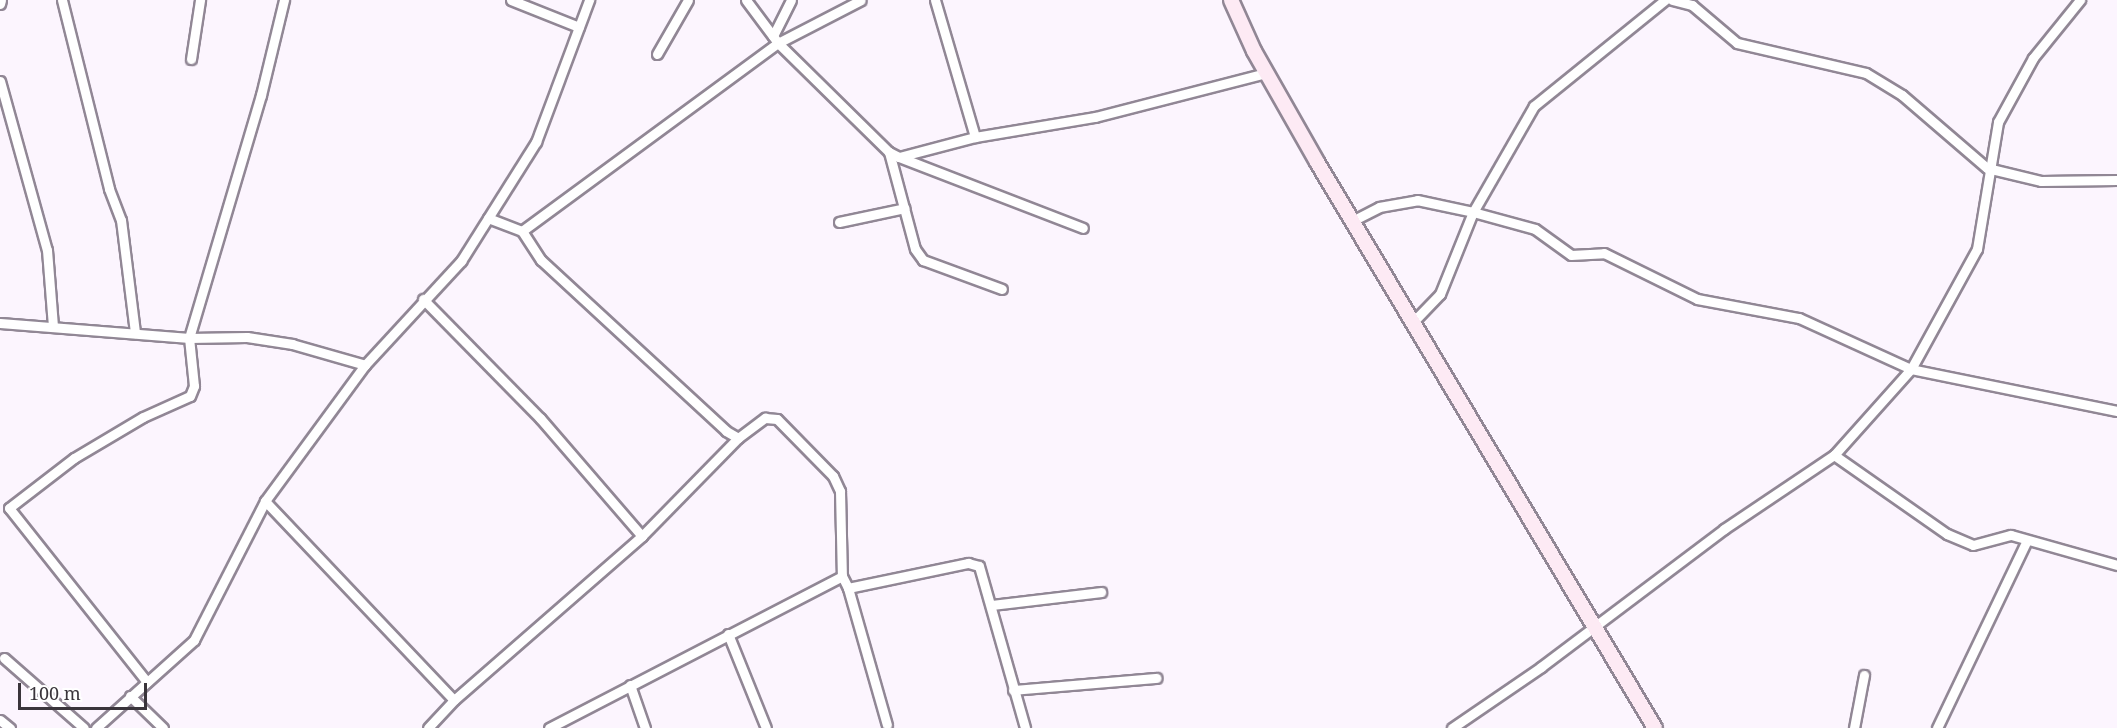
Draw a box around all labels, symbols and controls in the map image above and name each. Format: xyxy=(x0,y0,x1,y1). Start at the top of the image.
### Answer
scale bar xyxy=(21,671,150,709)
text: 100 m xyxy=(29,681,81,705)

